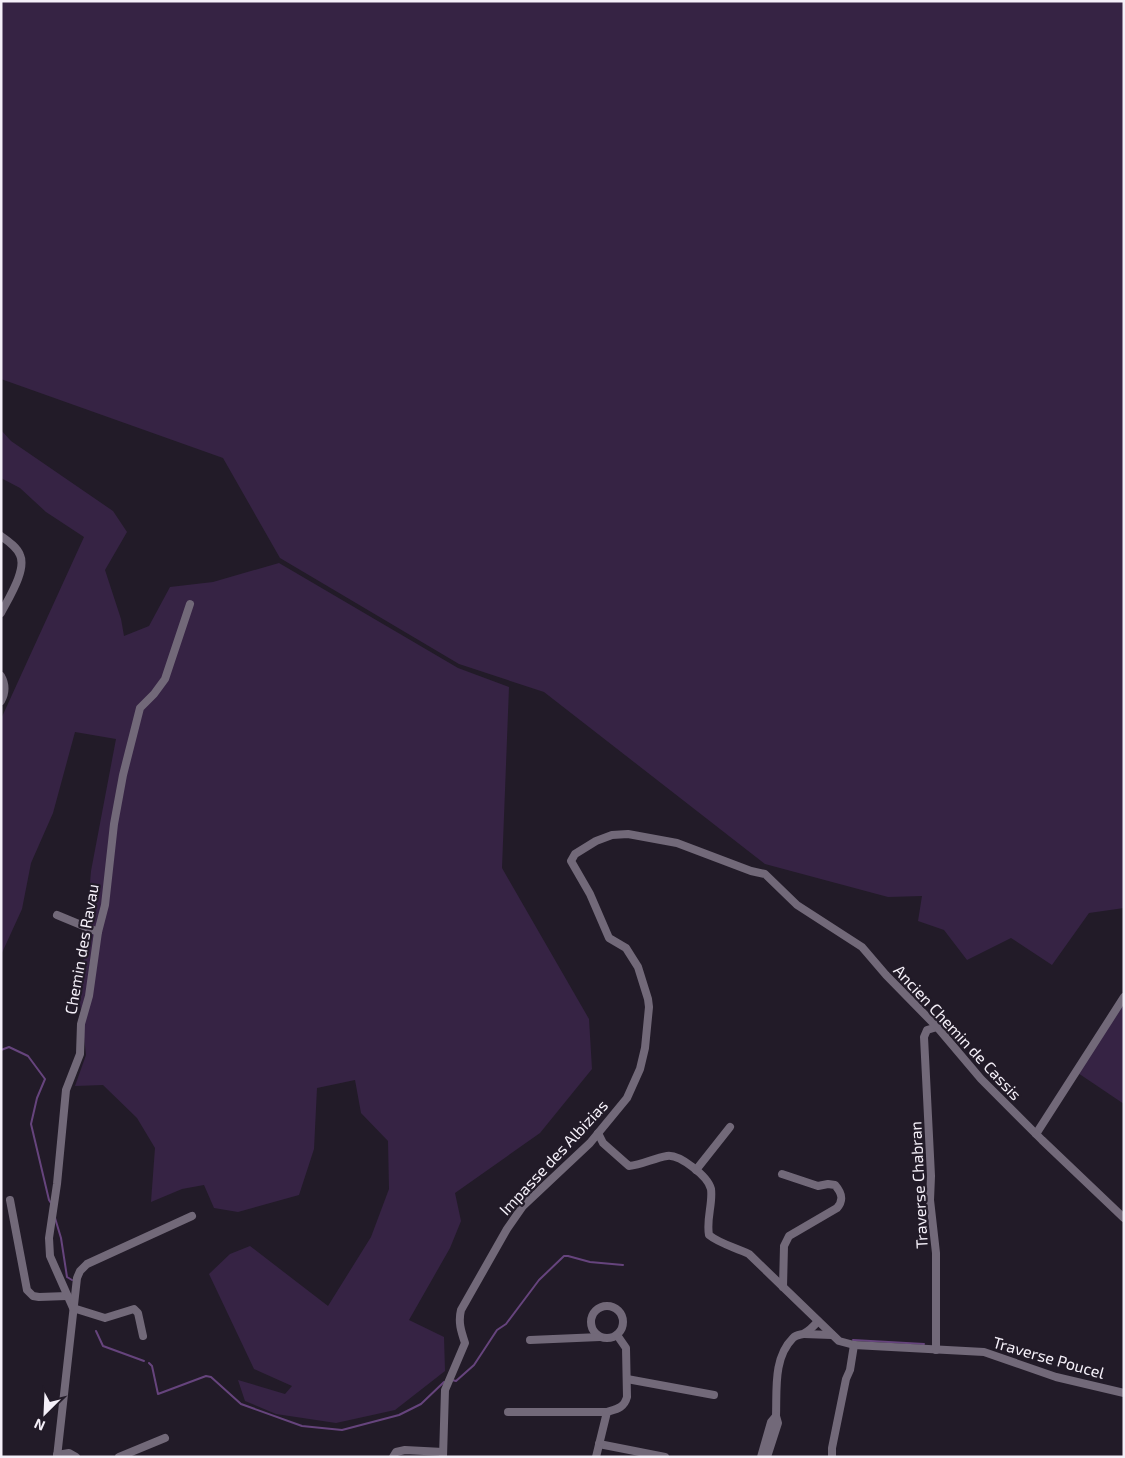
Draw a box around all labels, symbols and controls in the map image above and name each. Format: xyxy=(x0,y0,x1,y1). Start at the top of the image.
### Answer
street label: Chemin des Ravau xyxy=(60,882,102,1016)
street label: Ancien Chemin de Cassis xyxy=(890,960,1026,1104)
street label: Impasse des Albizias xyxy=(495,1095,611,1219)
street label: Traverse Chabran xyxy=(905,1121,931,1249)
street label: Traverse Poucel xyxy=(991,1332,1107,1382)
north arrow xyxy=(20,1388,70,1438)
text: N xyxy=(31,1416,48,1435)

